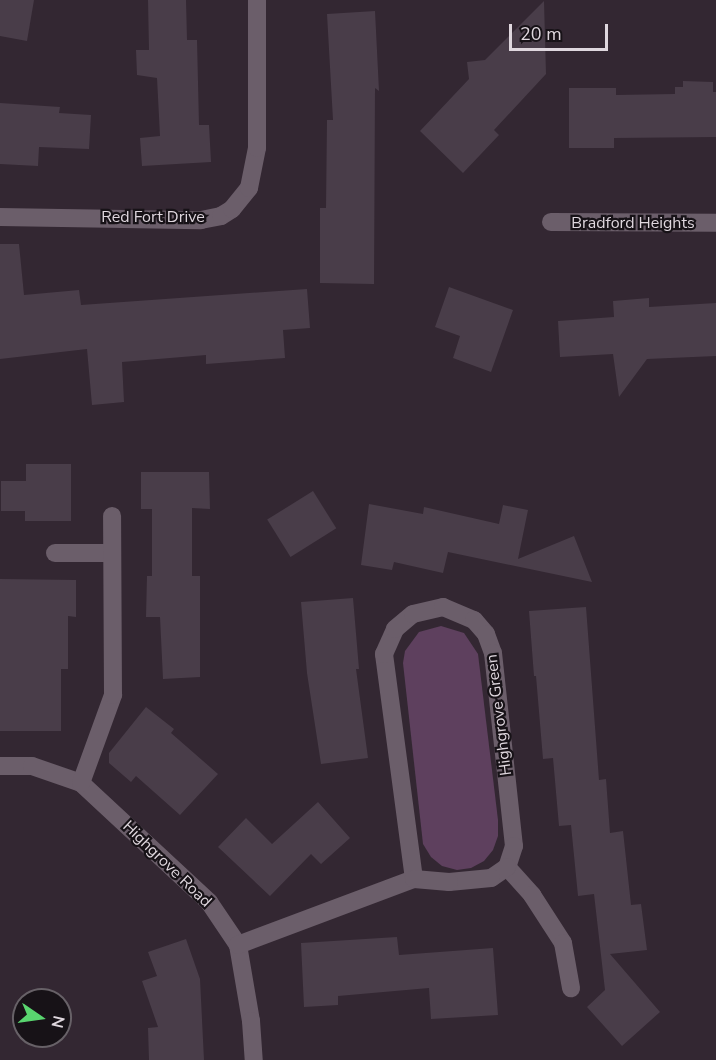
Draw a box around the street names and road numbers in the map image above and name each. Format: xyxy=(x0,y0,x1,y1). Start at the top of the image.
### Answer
street label: Red Fort Drive xyxy=(101,207,205,227)
street label: Bradford Heights xyxy=(571,213,695,233)
street label: Highgrove Green xyxy=(482,653,516,777)
street label: Highgrove Road xyxy=(119,817,215,911)

